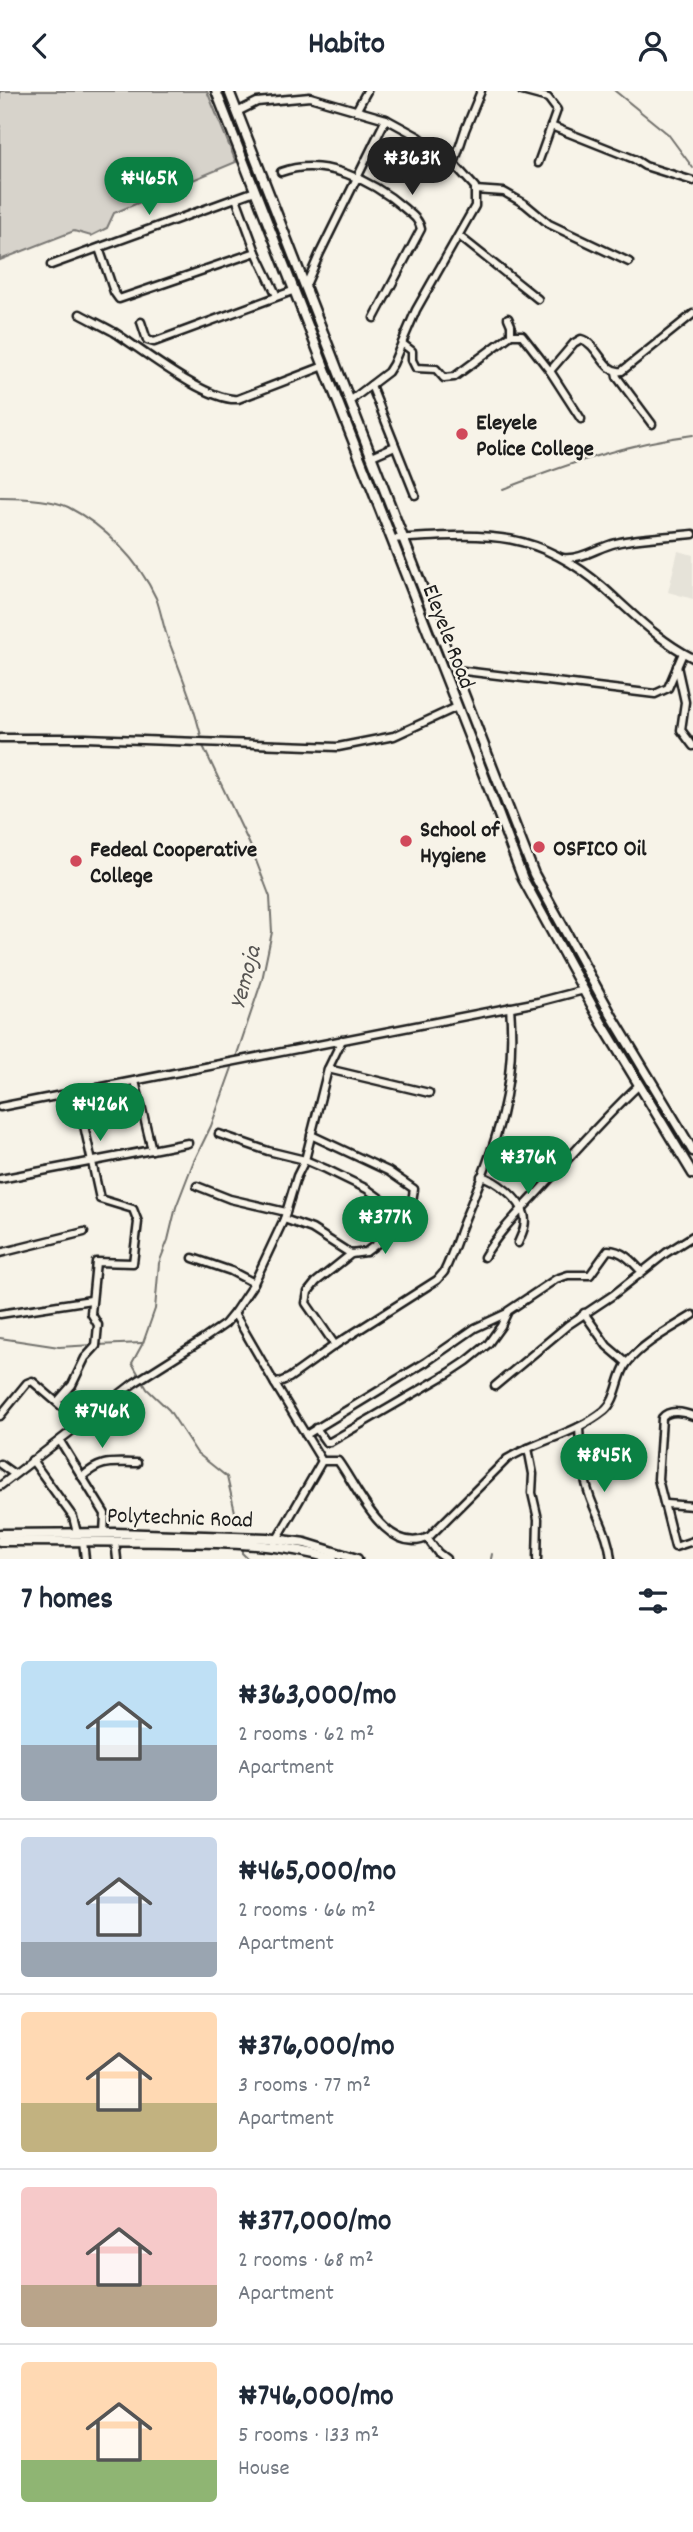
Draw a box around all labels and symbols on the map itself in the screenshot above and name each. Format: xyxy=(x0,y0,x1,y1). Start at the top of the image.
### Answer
pin: ₦363K xyxy=(363,137,461,197)
pin: ₦465K xyxy=(100,157,198,217)
place label: Eleyele Police College xyxy=(476,408,594,467)
marker: Eleyele Police College xyxy=(454,426,470,442)
street label: Eleyele Road xyxy=(412,580,482,694)
place label: School of Hygiene xyxy=(420,815,500,874)
marker: School of Hygiene xyxy=(398,833,414,849)
place label: OSFICO Oil xyxy=(553,834,647,867)
place label: Fedeal Cooperative College xyxy=(90,835,257,894)
marker: OSFICO Oil xyxy=(531,839,547,855)
marker: Fedeal Cooperative College xyxy=(68,853,84,869)
water label: Yemoja xyxy=(222,941,272,1013)
pin: ₦426K xyxy=(51,1083,149,1143)
pin: ₦376K xyxy=(479,1137,577,1196)
pin: ₦377K xyxy=(336,1197,434,1256)
pin: ₦746K xyxy=(53,1391,151,1450)
pin: ₦845K xyxy=(555,1435,653,1494)
street label: Polytechnic Road xyxy=(106,1500,254,1539)

